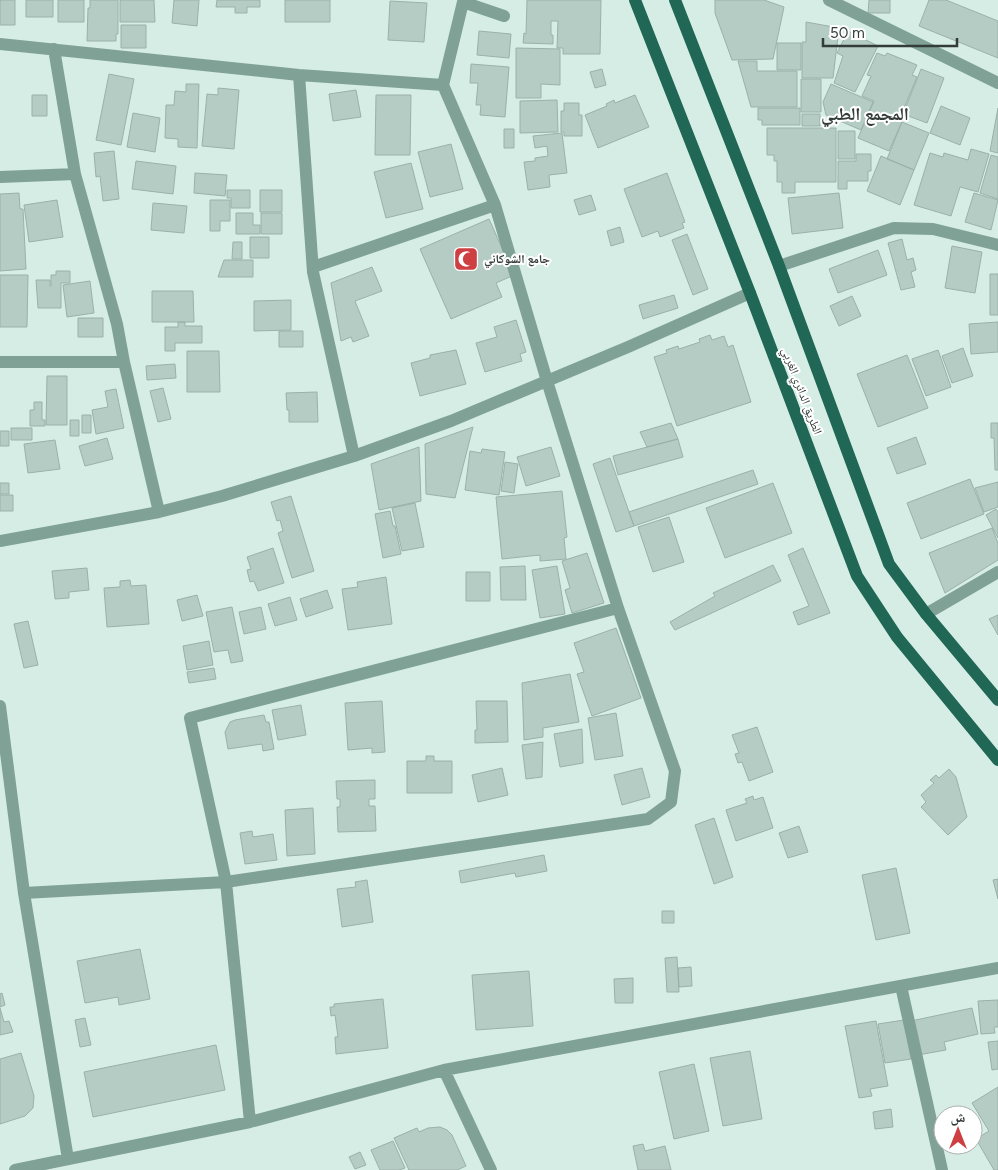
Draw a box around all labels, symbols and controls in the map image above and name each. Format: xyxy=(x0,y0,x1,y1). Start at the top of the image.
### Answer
scale bar xyxy=(823,15,957,47)
text: 50 m xyxy=(830,24,865,42)
district label: المجمع الطبي xyxy=(821,103,909,128)
mosque icon: جامع الشوكاني xyxy=(453,246,479,272)
place label: جامع الشوكاني xyxy=(484,252,550,269)
street label: الطريق الدائري الغربي xyxy=(776,346,825,438)
north arrow xyxy=(933,1105,983,1155)
text: ش xyxy=(951,1109,966,1126)

